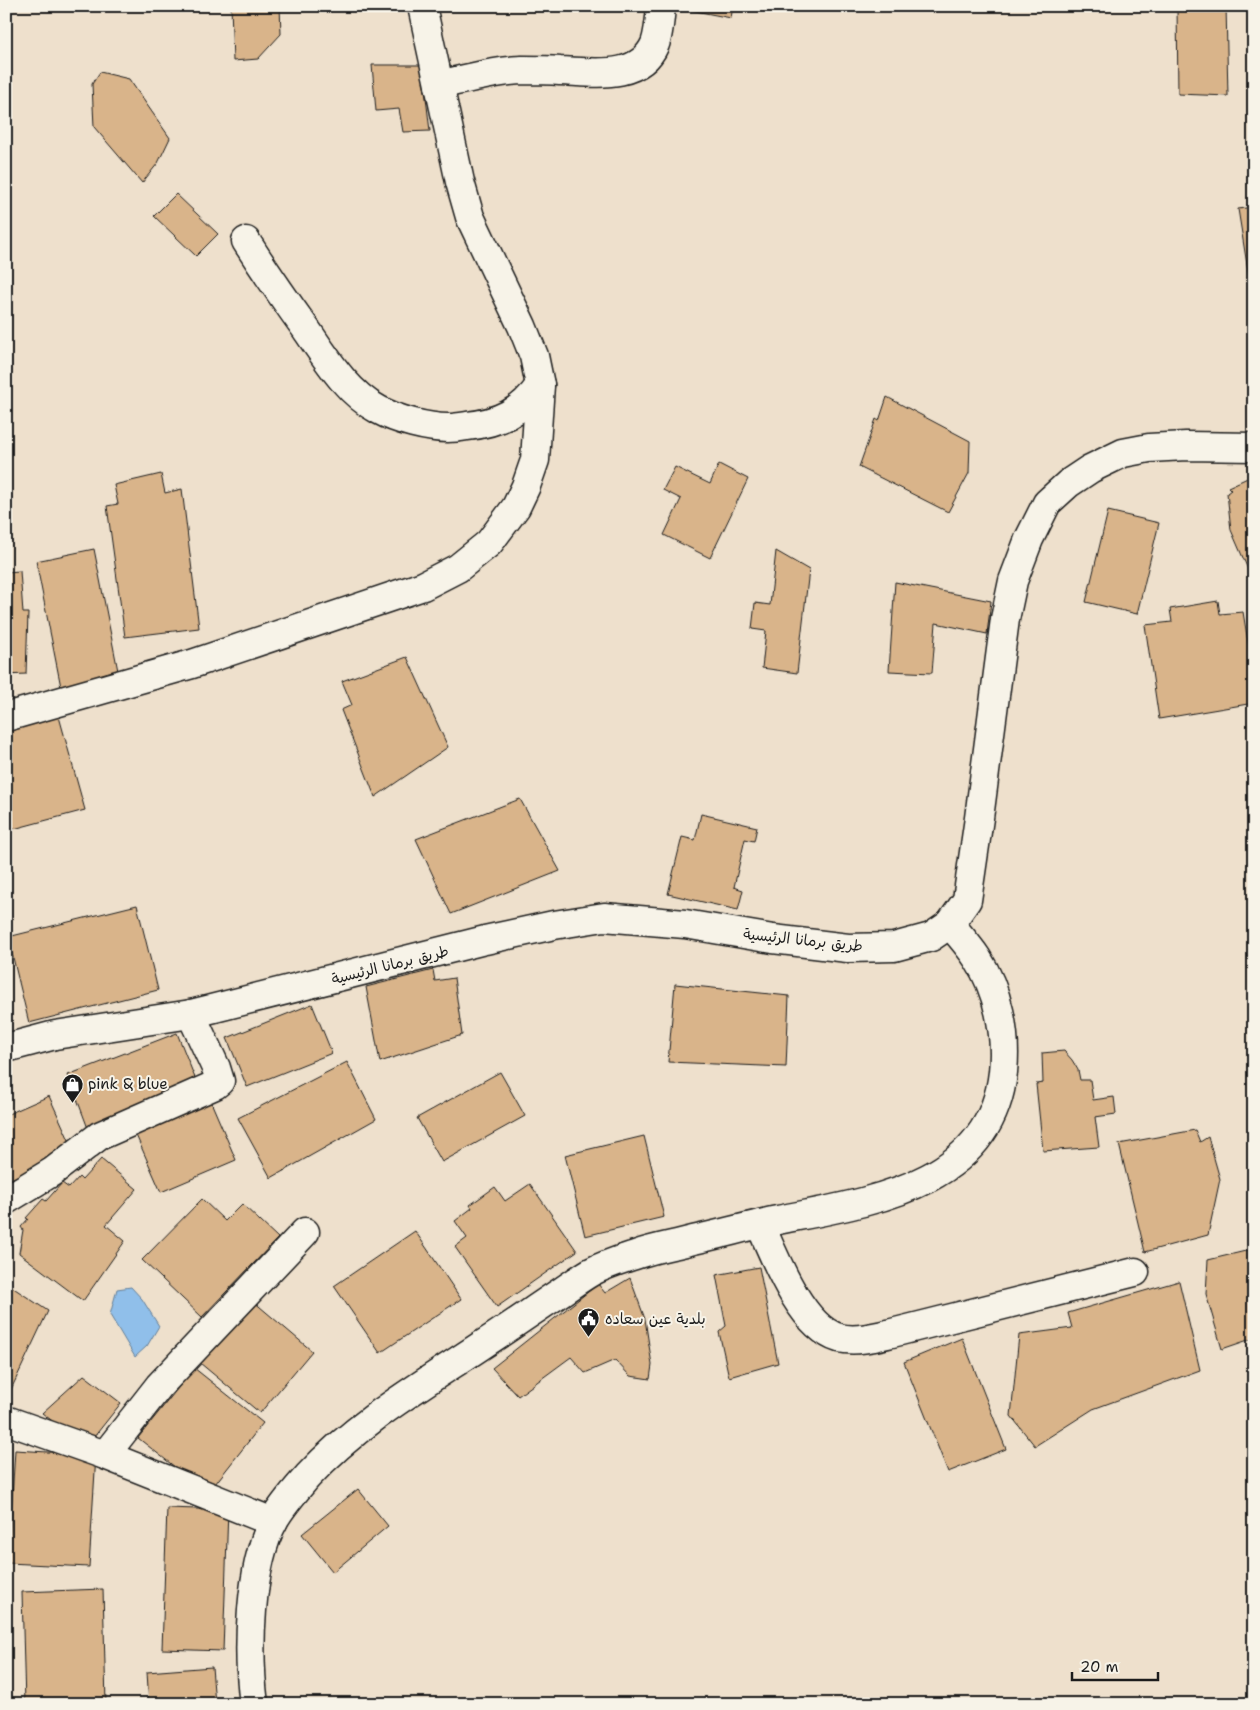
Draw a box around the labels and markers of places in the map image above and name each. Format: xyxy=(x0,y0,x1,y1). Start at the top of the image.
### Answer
shop icon: pink & blue xyxy=(60,1072,84,1103)
place label: pink & blue xyxy=(88,1074,168,1094)
public building icon: بلدية عين سعاده xyxy=(577,1307,601,1338)
place label: بلدية عين سعاده xyxy=(605,1309,706,1329)

